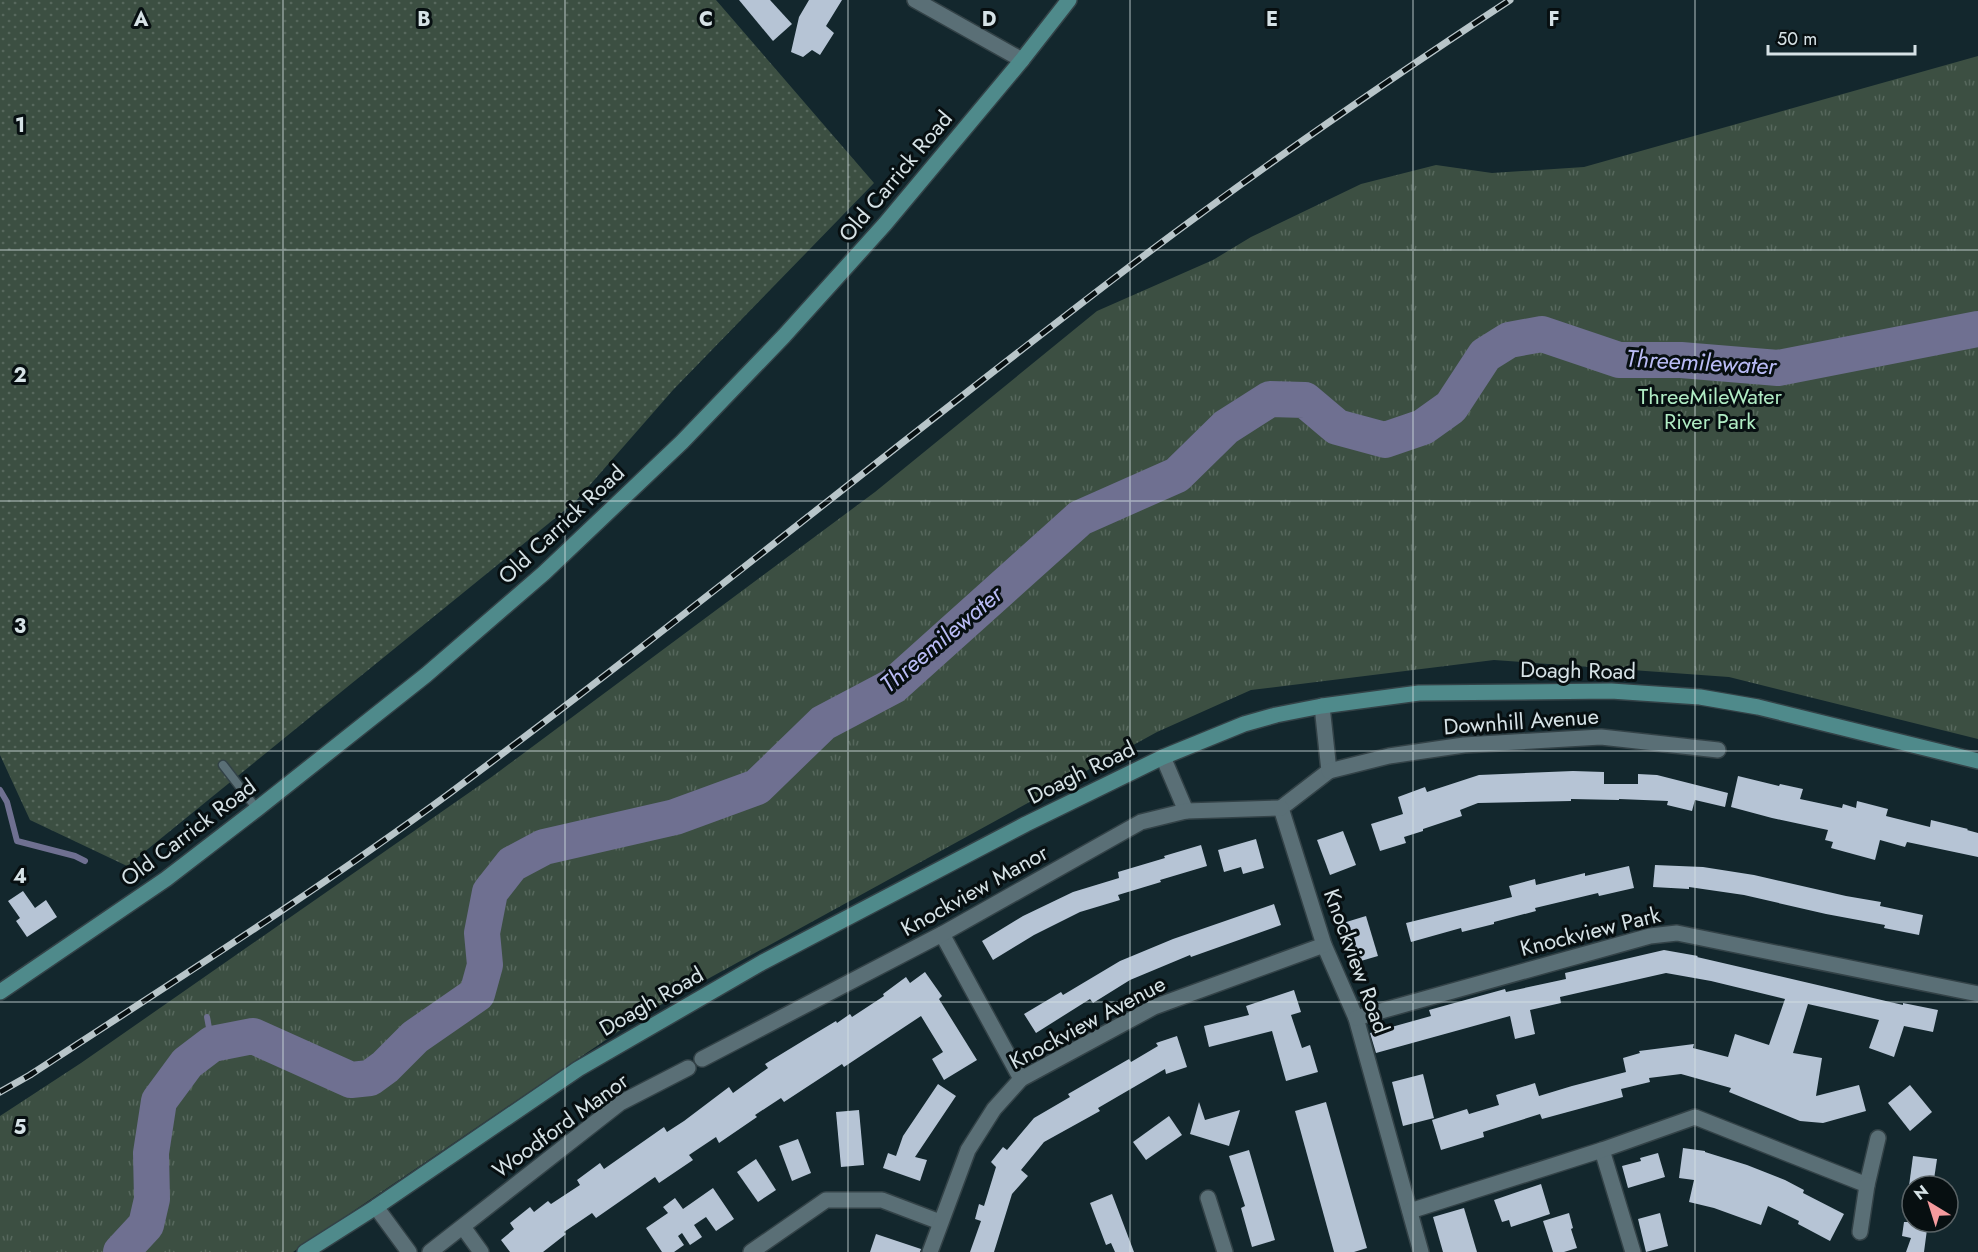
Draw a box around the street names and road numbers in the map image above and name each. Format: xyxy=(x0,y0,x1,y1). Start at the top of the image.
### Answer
street label: Old Carrick Road xyxy=(831,104,959,248)
street label: Old Carrick Road xyxy=(491,457,631,591)
street label: Doagh Road xyxy=(1520,653,1636,687)
street label: Downhill Avenue xyxy=(1442,700,1600,742)
street label: Doagh Road xyxy=(1022,732,1140,812)
street label: Old Carrick Road xyxy=(114,770,262,894)
street label: Knockview Manor xyxy=(895,836,1054,944)
street label: Knockview Road xyxy=(1316,884,1398,1038)
street label: Knockview Park xyxy=(1516,898,1664,964)
street label: Doagh Road xyxy=(593,958,709,1044)
street label: Knockview Avenue xyxy=(1003,967,1171,1077)
street label: Woodford Manor xyxy=(485,1064,635,1185)

